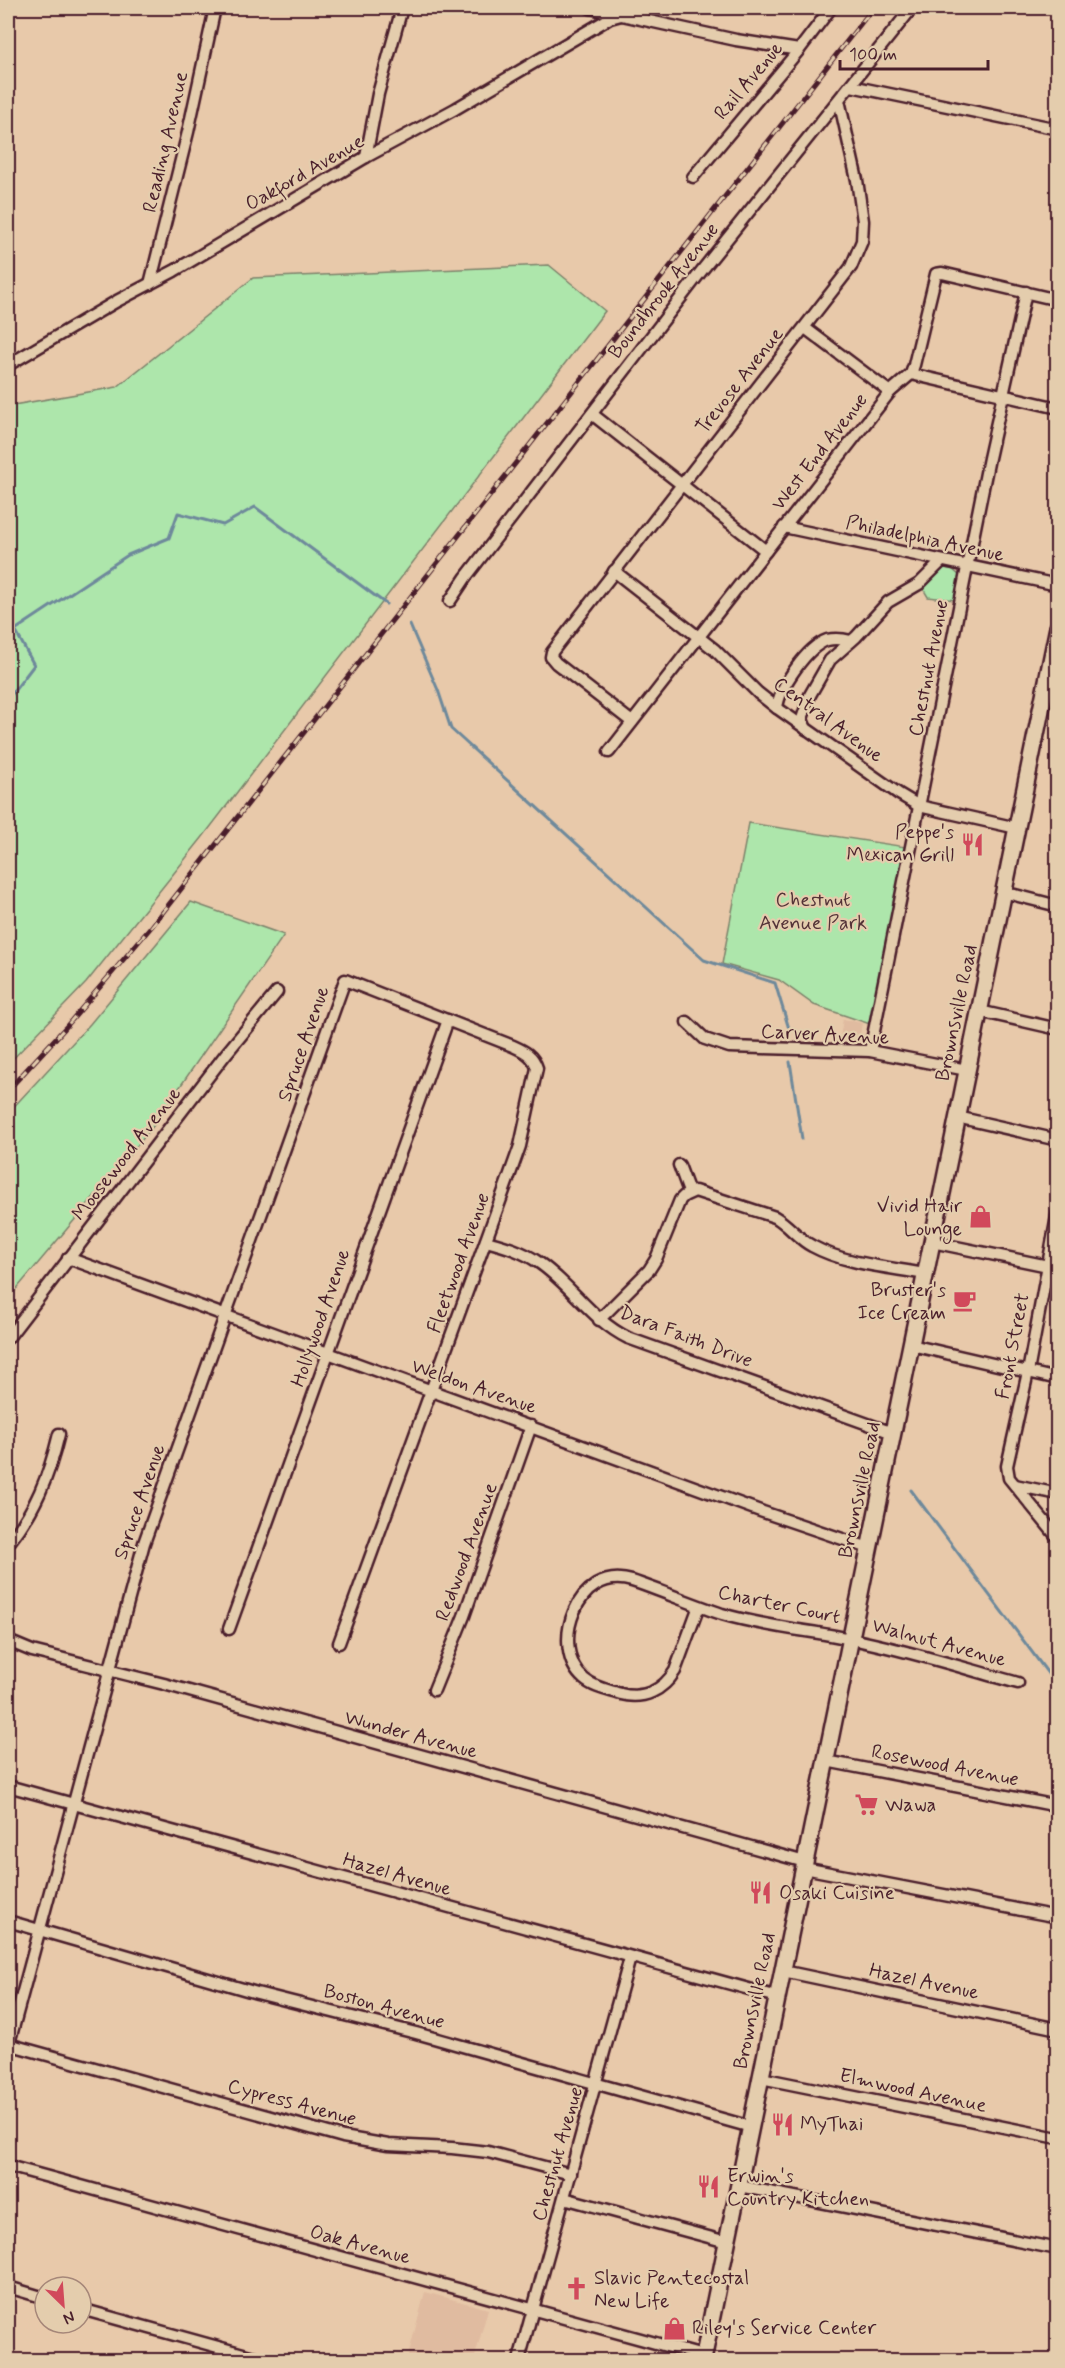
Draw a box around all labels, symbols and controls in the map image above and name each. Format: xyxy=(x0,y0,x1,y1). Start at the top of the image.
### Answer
scale bar xyxy=(840,33,988,71)
street label: Rail Avenue xyxy=(708,36,790,126)
text: 100 m xyxy=(849,43,897,67)
street label: Reading Avenue xyxy=(137,69,195,215)
street label: Oakford Avenue xyxy=(241,128,371,220)
street label: Boundbrook Avenue xyxy=(602,217,726,365)
street label: Trevose Avenue xyxy=(690,322,790,440)
street label: West End Avenue xyxy=(766,388,874,516)
street label: Philadelphia Avenue xyxy=(843,509,1007,569)
street label: Chestnut Avenue xyxy=(903,597,955,739)
street label: Central Avenue xyxy=(767,671,889,769)
place label: Peppe's Mexican Grill xyxy=(846,819,954,869)
restaurant icon: Peppe's Mexican Grill xyxy=(959,831,985,857)
park label: Chestnut Avenue Park xyxy=(759,887,867,937)
street label: Brownsville Road xyxy=(929,942,985,1084)
street label: Spruce Avenue xyxy=(272,983,336,1105)
street label: Carver Avenue xyxy=(760,1018,890,1052)
street label: Moosewood Avenue xyxy=(66,1081,188,1227)
street label: Fleetwood Avenue xyxy=(421,1189,497,1337)
place label: Vivid Hair Lounge xyxy=(877,1193,963,1244)
shop icon: Vivid Hair Lounge xyxy=(967,1204,993,1230)
street label: Hollywood Avenue xyxy=(285,1245,357,1391)
place label: Bruster's Ice Cream xyxy=(858,1277,946,1327)
cafe icon: Bruster's Ice Cream xyxy=(951,1288,977,1314)
street label: Front Street xyxy=(989,1291,1037,1401)
street label: Dara Faith Drive xyxy=(615,1299,757,1375)
street label: Weldon Avenue xyxy=(408,1353,540,1421)
street label: Brownsville Road xyxy=(832,1419,888,1561)
street label: Spruce Avenue xyxy=(108,1441,172,1563)
street label: Redwood Avenue xyxy=(429,1479,505,1625)
street label: Charter Court xyxy=(715,1579,843,1631)
street label: Walnut Avenue xyxy=(869,1612,1009,1674)
street label: Wunder Avenue xyxy=(341,1704,481,1766)
street label: Rosewood Avenue xyxy=(869,1738,1021,1794)
supermarket icon: Wawa xyxy=(854,1792,880,1818)
place label: Wawa xyxy=(885,1792,936,1819)
street label: Hazel Avenue xyxy=(339,1847,455,1903)
restaurant icon: Osaki Cuisine xyxy=(748,1880,774,1906)
place label: Osaki Cuisine xyxy=(779,1880,895,1907)
street label: Brownsville Road xyxy=(727,1930,783,2072)
street label: Hazel Avenue xyxy=(866,1957,982,2007)
street label: Boston Avenue xyxy=(320,1978,448,2036)
street label: Elmwood Avenue xyxy=(837,2062,989,2120)
street label: Cypress Avenue xyxy=(225,2073,359,2133)
street label: Chestnut Avenue xyxy=(526,2084,590,2224)
restaurant icon: MyThai xyxy=(769,2111,795,2137)
place label: MyThai xyxy=(800,2111,863,2138)
place label: Erwin's Country Kitchen xyxy=(727,2163,869,2213)
restaurant icon: Erwin's Country Kitchen xyxy=(696,2174,722,2200)
street label: Oak Avenue xyxy=(307,2219,413,2271)
place label: Slavic Pentecostal New Life xyxy=(594,2265,749,2315)
north arrow xyxy=(33,2275,93,2335)
church icon: Slavic Pentecostal New Life xyxy=(563,2276,589,2302)
text: N xyxy=(59,2305,78,2329)
shop icon: Riley's Service Center xyxy=(661,2315,687,2341)
place label: Riley's Service Center xyxy=(692,2315,877,2342)

